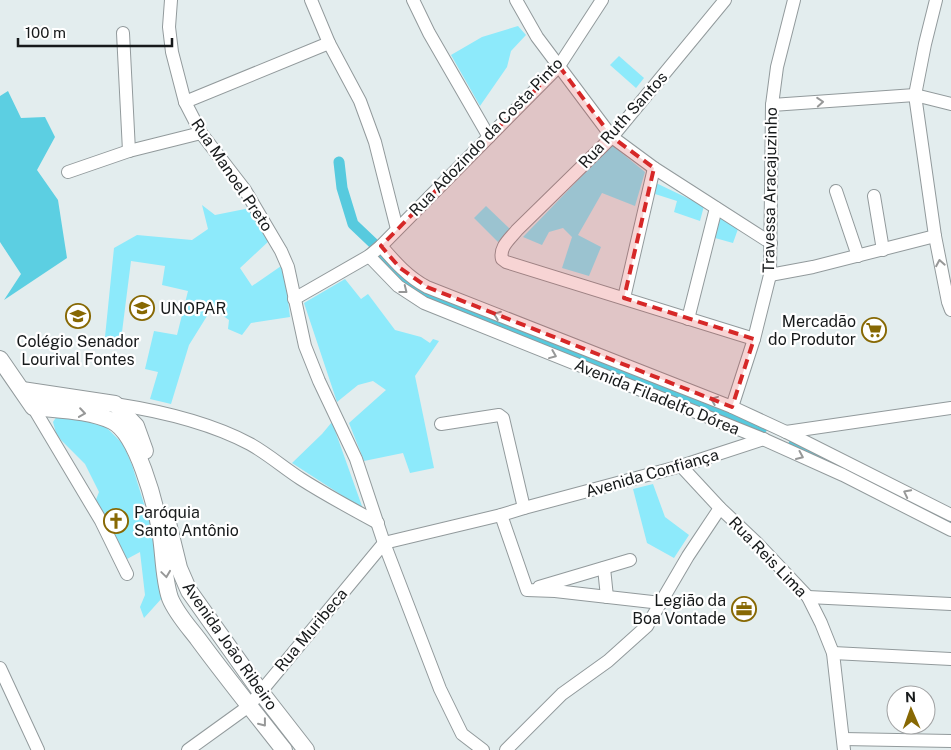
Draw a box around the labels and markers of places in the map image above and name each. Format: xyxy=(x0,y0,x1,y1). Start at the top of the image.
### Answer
school or university icon: UNOPAR xyxy=(129,295,155,321)
place label: UNOPAR xyxy=(160,299,226,318)
school or university icon: Colégio Senador Lourival Fontes xyxy=(65,303,91,329)
place label: Mercadão do Produtor xyxy=(768,312,856,349)
supermarket icon: Mercadão do Produtor xyxy=(861,317,887,343)
place label: Colégio Senador Lourival Fontes xyxy=(17,332,139,369)
place label: Paróquia Santo Antônio xyxy=(134,503,239,540)
church icon: Paróquia Santo Antônio xyxy=(103,508,129,534)
place label: Legião da Boa Vontade xyxy=(632,591,726,628)
office icon: Legião da Boa Vontade xyxy=(731,596,757,622)

